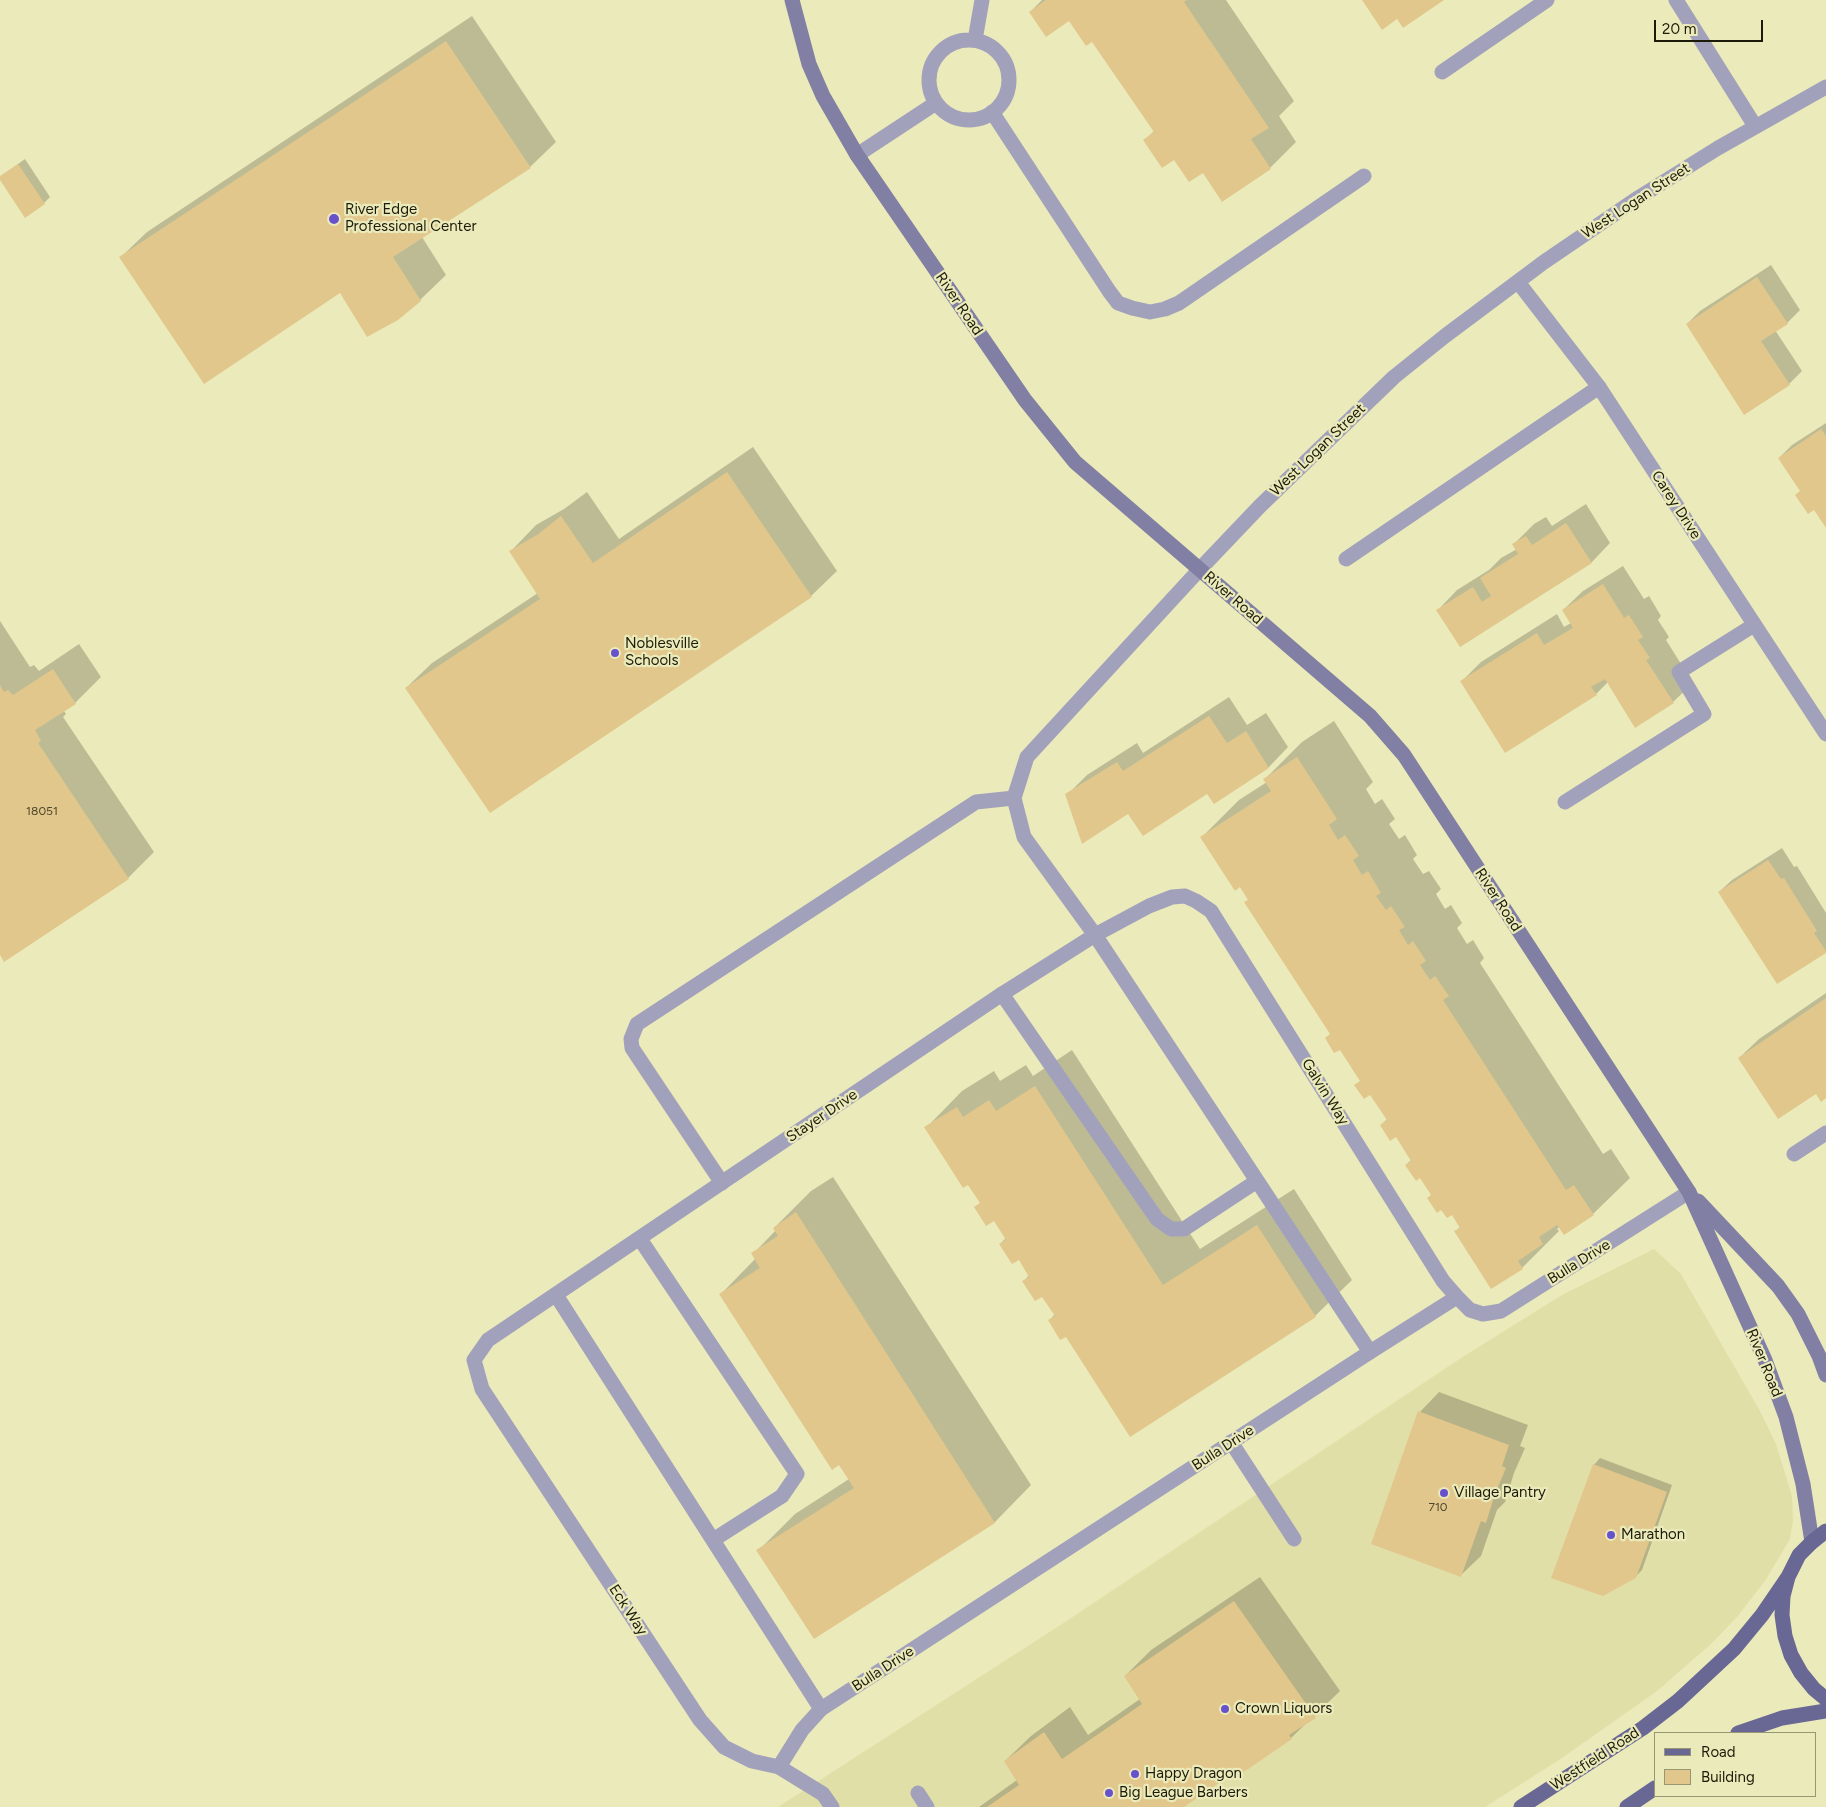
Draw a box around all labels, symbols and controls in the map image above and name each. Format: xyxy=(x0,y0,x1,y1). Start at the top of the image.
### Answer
scale bar xyxy=(1656,10,1765,42)
text: 20 m xyxy=(1662,20,1696,38)
street label: West Logan Street xyxy=(1579,159,1693,243)
place label: River Edge Professional Center xyxy=(345,201,477,236)
marker: River Edge Professional Center xyxy=(327,212,341,226)
street label: River Road xyxy=(931,269,987,339)
street label: West Logan Street xyxy=(1267,400,1369,500)
street label: Carey Drive xyxy=(1647,467,1705,543)
street label: River Road xyxy=(1200,568,1266,628)
place label: Noblesville Schools xyxy=(625,635,699,670)
marker: Noblesville Schools xyxy=(609,647,621,659)
house number: 18051 xyxy=(26,804,58,818)
street label: River Road xyxy=(1471,865,1525,935)
street label: Galvin Way xyxy=(1298,1055,1352,1129)
street label: Stayer Drive xyxy=(783,1086,861,1146)
street label: Bulla Drive xyxy=(1544,1236,1614,1288)
street label: River Road xyxy=(1742,1326,1786,1400)
street label: Bulla Drive xyxy=(1189,1421,1257,1475)
place label: Village Pantry xyxy=(1454,1484,1546,1502)
marker: Village Pantry xyxy=(1438,1487,1450,1499)
house number: 710 xyxy=(1428,1500,1448,1514)
place label: Marathon xyxy=(1621,1526,1685,1544)
marker: Marathon xyxy=(1605,1529,1617,1541)
street label: Eck Way xyxy=(605,1581,651,1639)
street label: Bulla Drive xyxy=(849,1642,917,1696)
place label: Crown Liquors xyxy=(1235,1700,1332,1718)
marker: Crown Liquors xyxy=(1219,1703,1231,1715)
street label: Westfield Road xyxy=(1547,1724,1643,1794)
legend xyxy=(1654,1732,1816,1797)
text: Road xyxy=(1701,1743,1736,1761)
place label: Happy Dragon xyxy=(1145,1765,1242,1783)
marker: Happy Dragon xyxy=(1129,1768,1141,1780)
text: Building xyxy=(1701,1768,1755,1786)
place label: Big League Barbers xyxy=(1119,1784,1248,1802)
marker: Big League Barbers xyxy=(1103,1787,1115,1799)

